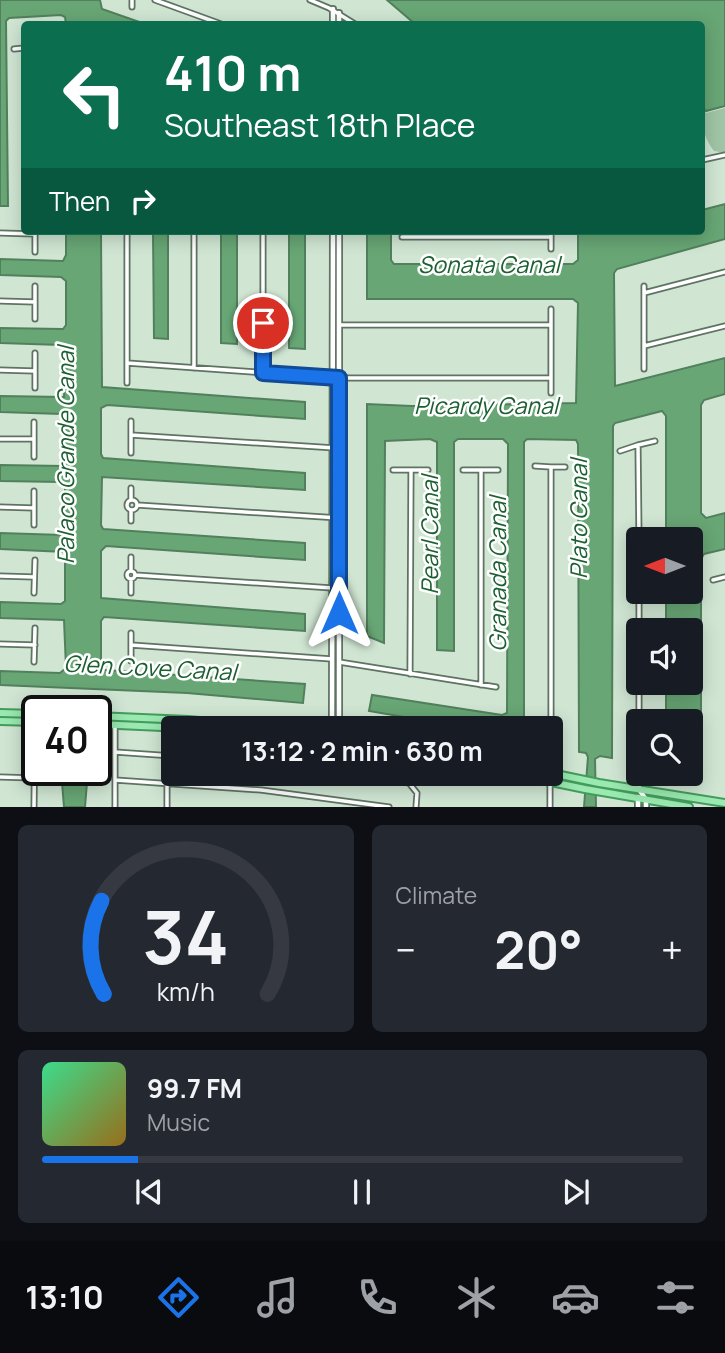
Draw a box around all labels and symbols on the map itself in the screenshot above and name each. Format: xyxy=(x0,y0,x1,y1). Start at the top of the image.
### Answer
water label: Sonata Canal xyxy=(418,248,563,280)
pin xyxy=(233,293,293,353)
water label: Palaco Grande Canal xyxy=(49,343,81,564)
water label: Picardy Canal xyxy=(414,389,561,421)
water label: Plato Canal xyxy=(562,456,594,579)
water label: Pearl Canal xyxy=(413,473,445,595)
water label: Granada Canal xyxy=(481,494,513,652)
north arrow xyxy=(626,527,704,604)
position arrow xyxy=(302,576,376,650)
water label: Glen Cove Canal xyxy=(63,646,240,688)
speed limit sign: 40 xyxy=(21,695,112,786)

